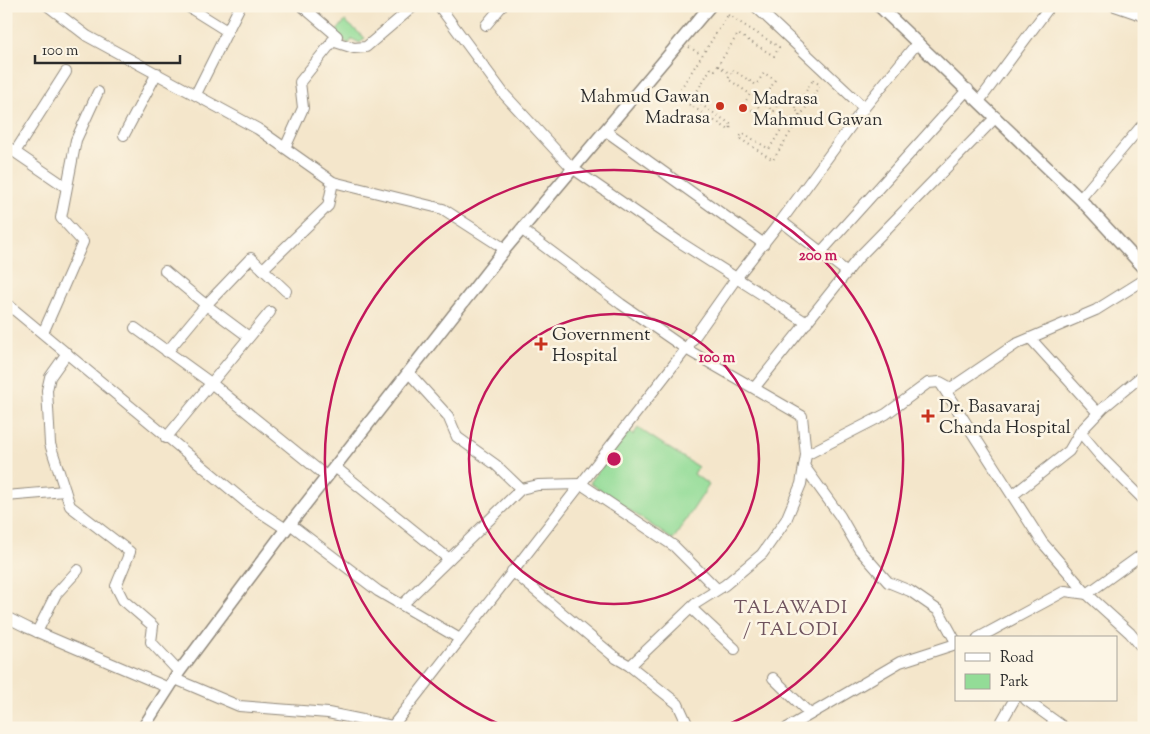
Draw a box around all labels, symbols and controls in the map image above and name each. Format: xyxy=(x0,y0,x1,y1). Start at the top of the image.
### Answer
scale bar xyxy=(35,32,180,64)
text: 100 m xyxy=(42,41,79,62)
place label: Mahmud Gawan Madrasa xyxy=(580,85,710,132)
place label: Madrasa Mahmud Gawan xyxy=(753,87,883,134)
marker: Mahmud Gawan Madrasa xyxy=(714,100,726,112)
marker: Madrasa Mahmud Gawan xyxy=(737,102,749,114)
text: 200 m xyxy=(799,246,838,267)
place label: Government Hospital xyxy=(552,323,650,370)
marker: Government Hospital xyxy=(534,337,548,351)
text: 100 m xyxy=(699,348,736,369)
place label: Dr. Basavaraj Chanda Hospital xyxy=(939,395,1071,442)
marker: Dr. Basavaraj Chanda Hospital xyxy=(921,409,935,423)
centre of rings xyxy=(605,450,623,468)
district label: TALAWADI / TALODI xyxy=(734,595,848,644)
legend xyxy=(955,636,1118,702)
text: Road xyxy=(1000,648,1034,669)
text: Park xyxy=(1000,672,1029,693)

